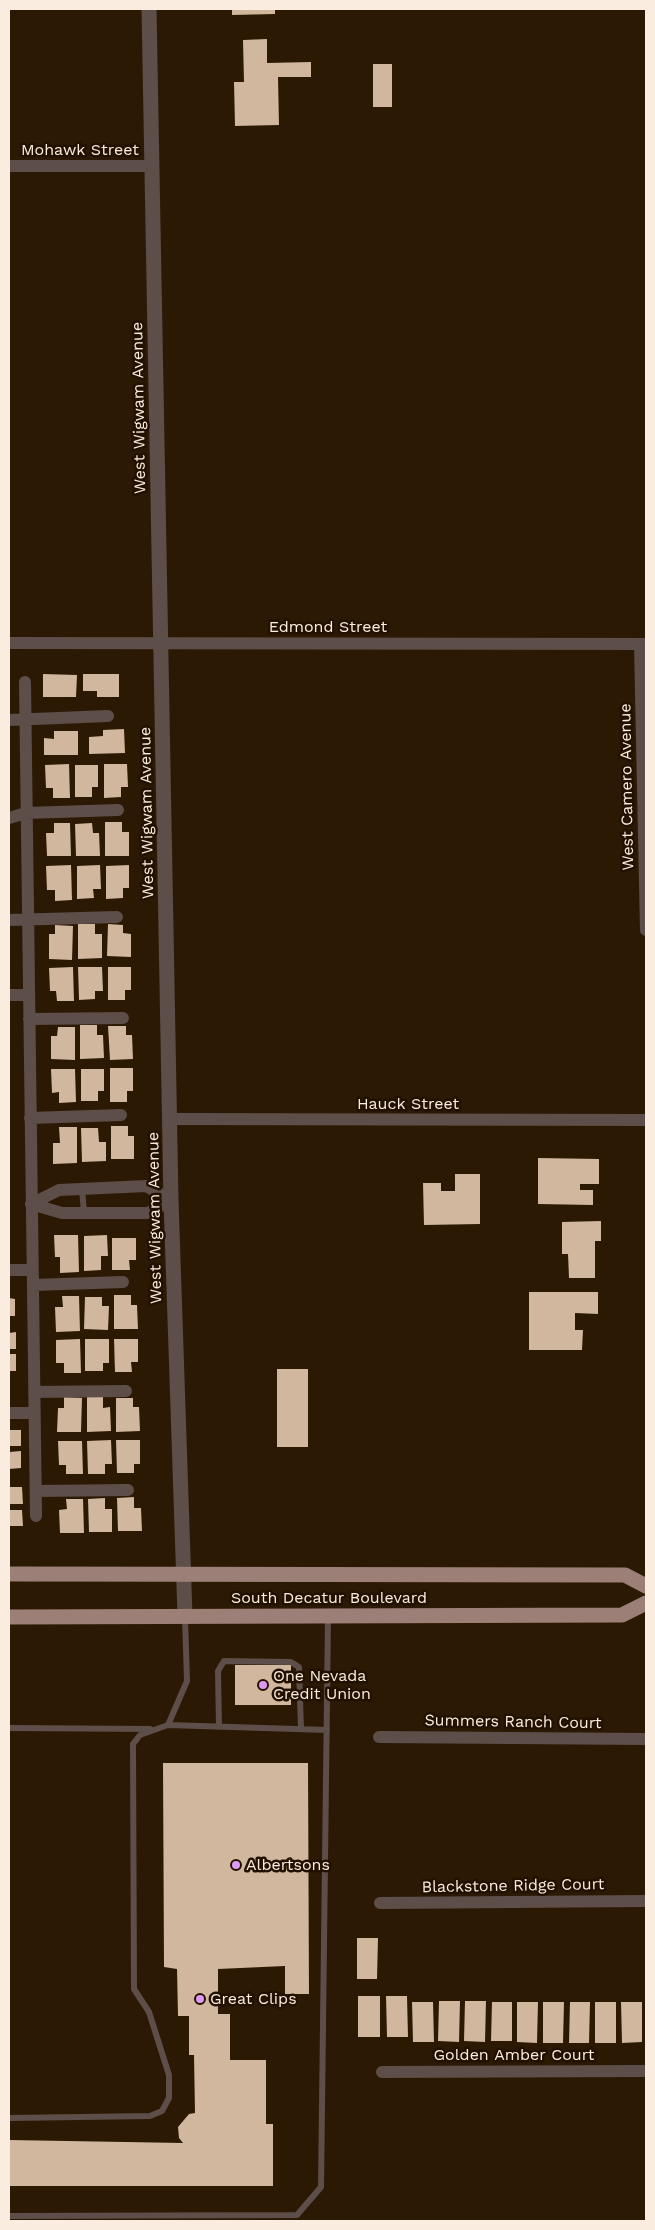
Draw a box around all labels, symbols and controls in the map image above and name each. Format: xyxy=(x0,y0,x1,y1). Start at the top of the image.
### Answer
street label: Mohawk Street xyxy=(21,140,139,160)
street label: West Wigwam Avenue xyxy=(128,322,150,494)
street label: Edmond Street xyxy=(269,617,387,637)
street label: West Camero Avenue xyxy=(616,703,638,871)
street label: West Wigwam Avenue xyxy=(136,727,158,899)
street label: Hauck Street xyxy=(357,1094,459,1114)
street label: West Wigwam Avenue xyxy=(144,1132,166,1304)
street label: South Decatur Boulevard xyxy=(231,1588,427,1608)
place label: One Nevada Credit Union xyxy=(273,1666,371,1704)
marker: One Nevada Credit Union xyxy=(257,1679,269,1691)
street label: Summers Ranch Court xyxy=(424,1711,602,1733)
place label: Albertsons xyxy=(246,1855,330,1875)
marker: Albertsons xyxy=(230,1859,242,1871)
street label: Blackstone Ridge Court xyxy=(421,1875,605,1897)
place label: Great Clips xyxy=(210,1989,297,2009)
marker: Great Clips xyxy=(194,1993,206,2005)
street label: Golden Amber Court xyxy=(434,2045,594,2065)

